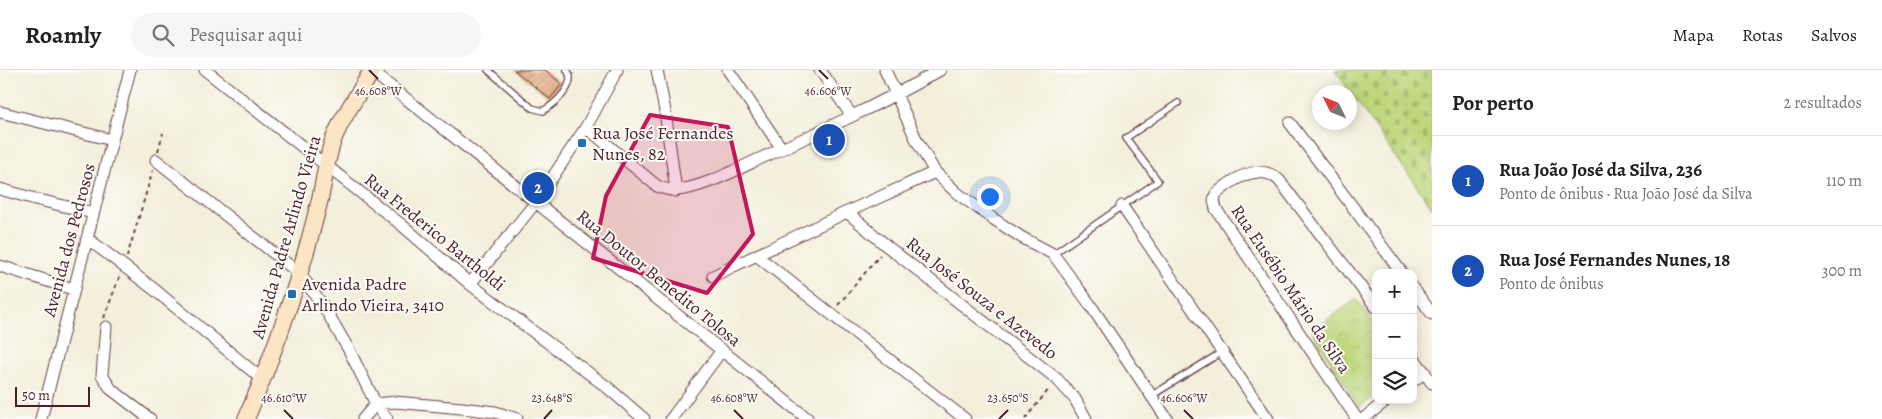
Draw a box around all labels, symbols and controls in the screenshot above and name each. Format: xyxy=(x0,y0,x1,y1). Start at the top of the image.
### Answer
search box xyxy=(131,12,481,57)
text: Roamly xyxy=(25,19,101,51)
icon: search xyxy=(149,21,177,49)
text: Pesquisar aqui xyxy=(189,22,302,48)
text: Mapa xyxy=(1673,23,1714,47)
text: Rotas xyxy=(1742,23,1783,47)
text: Salvos xyxy=(1811,23,1857,47)
text: 46.608°W xyxy=(354,83,402,99)
text: 46.606°W xyxy=(805,83,852,99)
north arrow xyxy=(1312,85,1357,130)
text: Por perto xyxy=(1452,89,1534,117)
text: 2 resultados xyxy=(1783,92,1862,114)
place label: Rua José Fernandes Nunes, 82 xyxy=(592,121,734,166)
pin: 1 xyxy=(813,121,845,159)
street label: Avenida Padre Arlindo Vieira xyxy=(245,132,327,342)
marker: Rua José Fernandes Nunes, 82 xyxy=(576,137,588,149)
text: Rua João José da Silva, 236 xyxy=(1499,157,1702,183)
street label: Avenida dos Pedrosos xyxy=(37,161,101,320)
street label: Rua Frederico Bartholdi xyxy=(359,168,511,296)
pin: 2 xyxy=(522,169,554,207)
text: 1 xyxy=(1465,170,1471,192)
text: 110 m xyxy=(1826,170,1862,192)
text: Ponto de ônibus · Rua João José da Silva xyxy=(1499,183,1752,205)
your location xyxy=(977,184,1003,210)
street label: Rua Eusébio Mário da Silva xyxy=(1225,200,1357,379)
street label: Rua Doutor Benedito Tolosa xyxy=(572,204,747,352)
street label: Rua José Souza e Azevedo xyxy=(901,231,1063,365)
text: Rua José Fernandes Nunes, 18 xyxy=(1499,247,1730,273)
text: 2 xyxy=(1464,260,1472,282)
text: 300 m xyxy=(1822,260,1862,282)
map controls xyxy=(1372,269,1417,404)
button: + xyxy=(1372,269,1417,314)
place label: Avenida Padre Arlindo Vieira, 3410 xyxy=(301,272,444,317)
text: Ponto de ônibus xyxy=(1499,273,1604,295)
marker: Avenida Padre Arlindo Vieira, 3410 xyxy=(286,288,298,300)
button: − xyxy=(1372,314,1417,359)
button: layers xyxy=(1372,359,1417,404)
scale bar xyxy=(15,384,90,407)
text: 50 m xyxy=(22,386,50,405)
text: 46.610°W xyxy=(261,390,308,406)
text: 23.648°S xyxy=(531,390,573,406)
text: 46.608°W xyxy=(710,390,758,406)
text: 23.650°S xyxy=(987,390,1029,406)
text: 46.606°W xyxy=(1161,390,1208,406)

